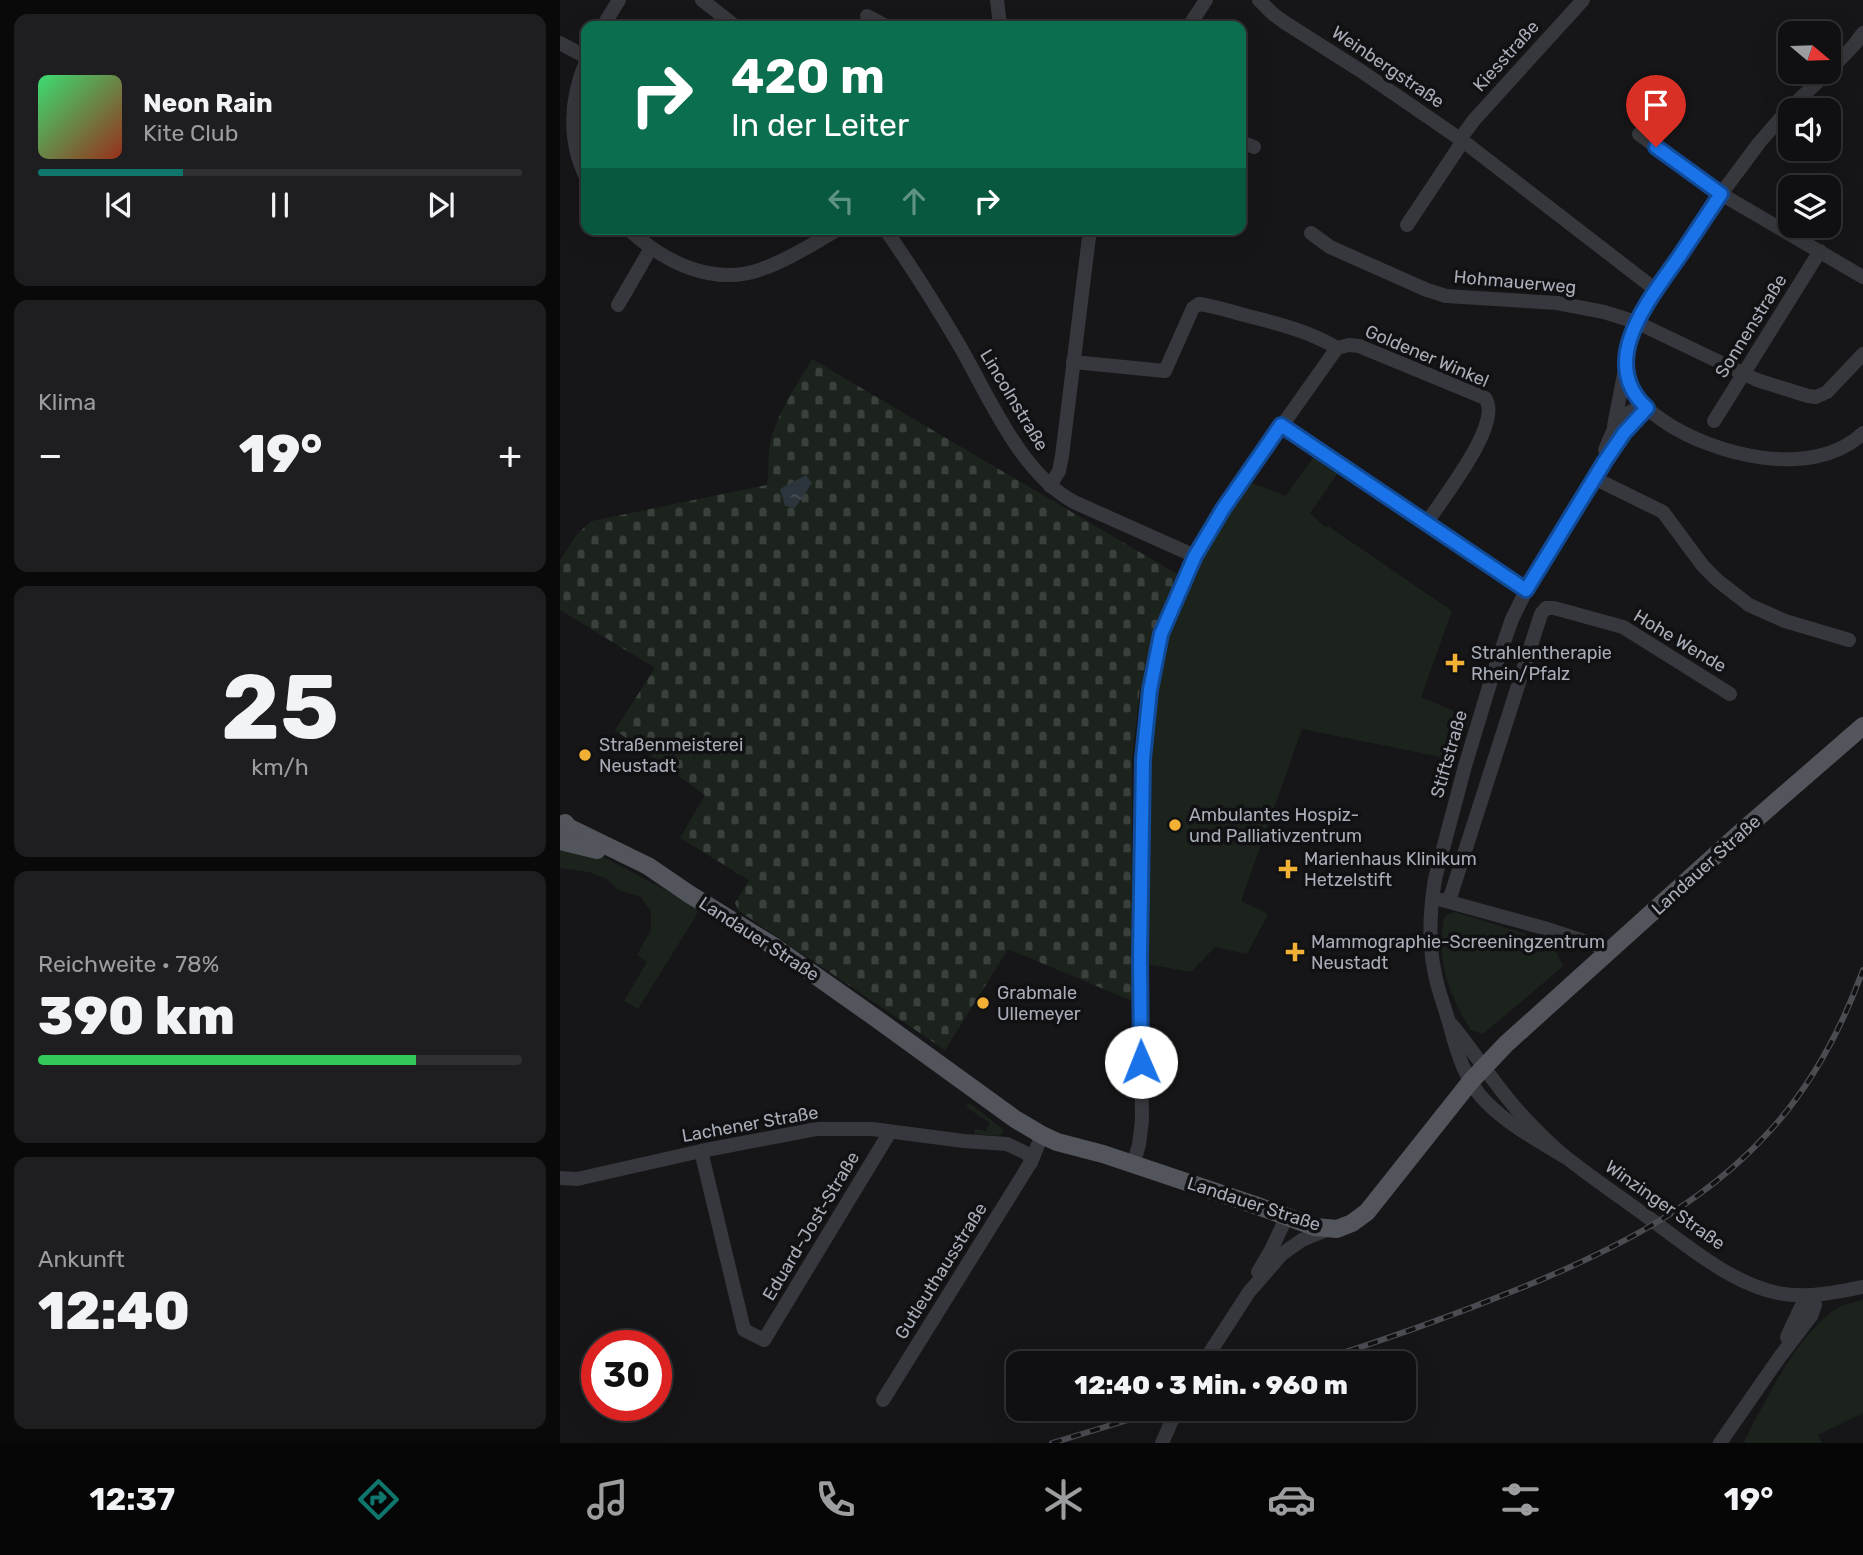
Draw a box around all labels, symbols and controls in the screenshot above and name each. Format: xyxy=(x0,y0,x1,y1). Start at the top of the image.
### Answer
street label: Kiesstraße xyxy=(1468,16,1544,96)
street label: Weinbergstraße xyxy=(1328,21,1448,113)
north arrow xyxy=(1778,21,1841,84)
map controls xyxy=(1778,21,1841,238)
text: 420 m xyxy=(731,47,885,105)
icon: right xyxy=(616,49,707,140)
pin xyxy=(1626,75,1686,147)
icon: arrive xyxy=(1637,86,1675,124)
text: Neon Rain xyxy=(143,88,273,119)
button: sound xyxy=(1778,98,1841,161)
text: In der Leiter xyxy=(731,106,909,144)
text: Kite Club xyxy=(143,119,238,147)
button: layers xyxy=(1778,175,1841,238)
icon: left xyxy=(822,182,860,220)
icon: ahead xyxy=(895,182,933,220)
icon: right xyxy=(968,182,1006,220)
icon: previous xyxy=(100,186,138,224)
icon: pause xyxy=(261,186,299,224)
icon: next xyxy=(422,186,460,224)
street label: Hohmauerweg xyxy=(1453,266,1577,298)
street label: Sonnenstraße xyxy=(1710,270,1792,382)
street label: Goldener Winkel xyxy=(1362,320,1492,392)
street label: Lincolnstraße xyxy=(975,345,1053,455)
text: Klima xyxy=(38,388,96,416)
text: 19° xyxy=(239,423,322,485)
text: − xyxy=(38,432,63,478)
text: + xyxy=(498,432,522,478)
street label: Hohe Wende xyxy=(1630,605,1730,677)
place label: Strahlentherapie Rhein/Pfalz xyxy=(1471,642,1612,685)
text: 25 xyxy=(221,653,339,761)
marker: Strahlentherapie Rhein/Pfalz xyxy=(1445,653,1465,673)
street label: Stiftstraße xyxy=(1426,708,1472,800)
place label: Straßenmeisterei Neustadt xyxy=(599,734,743,777)
marker: Straßenmeisterei Neustadt xyxy=(577,747,593,763)
text: km/h xyxy=(251,753,309,781)
place label: Ambulantes Hospiz- und Palliativzentrum xyxy=(1189,804,1362,847)
street label: Landauer Straße xyxy=(1647,810,1765,920)
marker: Ambulantes Hospiz- und Palliativzentrum xyxy=(1167,817,1183,833)
place label: Marienhaus Klinikum Hetzelstift xyxy=(1304,848,1477,891)
marker: Marienhaus Klinikum Hetzelstift xyxy=(1278,859,1298,879)
street label: Landauer Straße xyxy=(695,892,823,986)
place label: Mammographie-Screeningzentrum Neustadt xyxy=(1311,931,1605,974)
marker: Mammographie-Screeningzentrum Neustadt xyxy=(1285,942,1305,962)
text: Reichweite · 78% xyxy=(38,950,219,978)
place label: Grabmale Ullemeyer xyxy=(997,982,1081,1025)
text: 390 km xyxy=(38,985,235,1047)
marker: Grabmale Ullemeyer xyxy=(975,995,991,1011)
position arrow xyxy=(1104,1025,1178,1099)
street label: Lachener Straße xyxy=(680,1101,820,1147)
street label: Eduard-Jost-Straße xyxy=(758,1148,864,1304)
street label: Winzinger Straße xyxy=(1601,1155,1729,1255)
street label: Landauer Straße xyxy=(1185,1172,1323,1236)
street label: Gutleuthausstraße xyxy=(890,1199,992,1343)
text: Ankunft xyxy=(38,1245,125,1273)
text: 12:40 xyxy=(38,1280,190,1342)
speed limit sign: 30 xyxy=(581,1330,672,1421)
text: 12:40 · 3 Min. · 960 m xyxy=(1074,1370,1348,1401)
icon: directions xyxy=(354,1475,403,1524)
icon: music xyxy=(583,1475,632,1524)
icon: phone xyxy=(811,1475,860,1524)
icon: climate xyxy=(1039,1475,1088,1524)
icon: car xyxy=(1267,1475,1316,1524)
icon: filters xyxy=(1496,1475,1545,1524)
text: 12:37 xyxy=(90,1480,175,1518)
text: 19° xyxy=(1724,1480,1773,1518)

